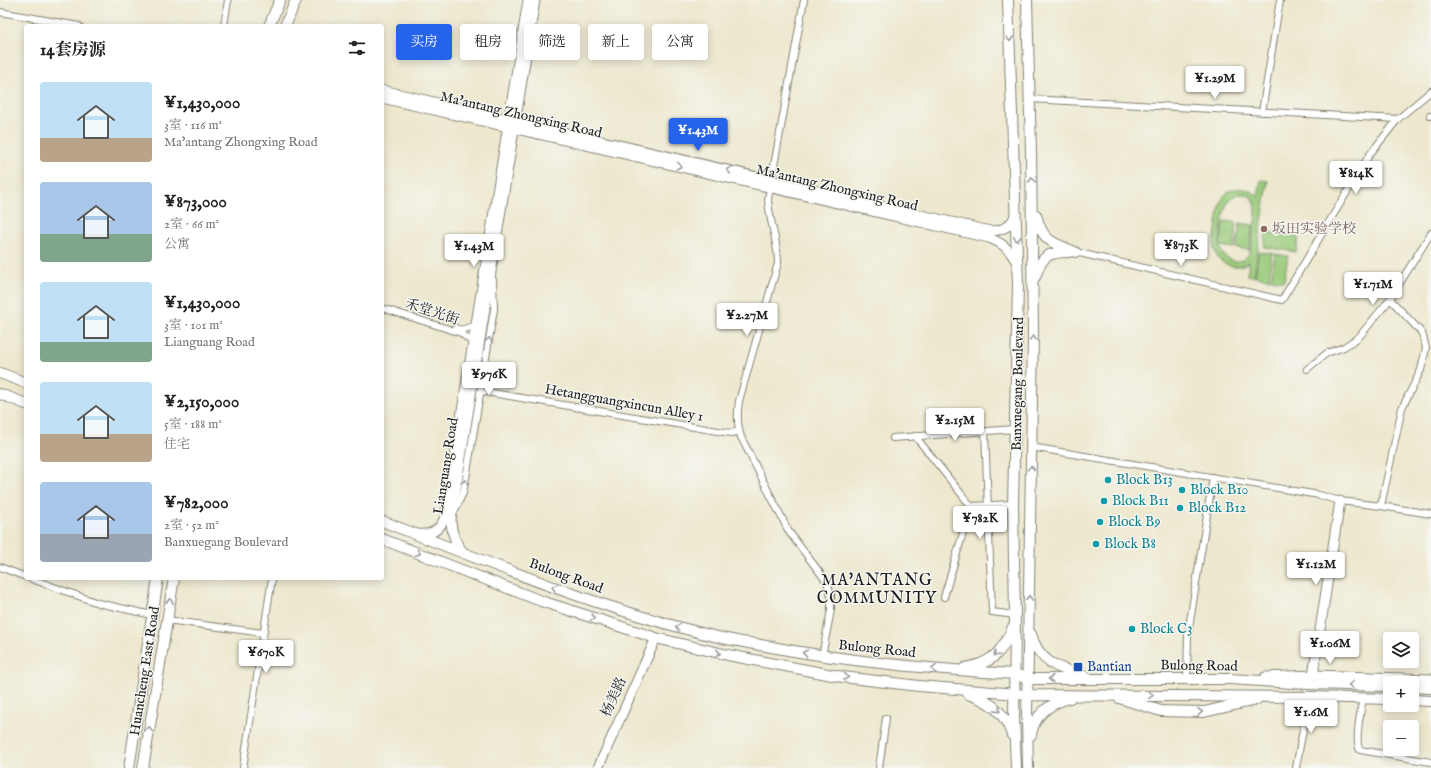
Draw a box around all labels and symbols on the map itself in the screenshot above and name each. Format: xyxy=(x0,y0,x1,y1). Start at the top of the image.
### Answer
one-way arrow xyxy=(1006,36,1014,42)
pin: ¥1.29M xyxy=(1182,66,1248,100)
street label: Ma'antang Zhongxing Road xyxy=(438,88,604,142)
pin: ¥1.43M xyxy=(665,118,731,152)
street label: Ma'antang Zhongxing Road xyxy=(754,161,920,215)
pin: ¥814K xyxy=(1328,161,1384,195)
one-way arrow xyxy=(676,162,682,170)
one-way arrow xyxy=(726,166,732,174)
one-way arrow xyxy=(1028,177,1036,183)
place label: 坂田实验学校 xyxy=(1272,220,1356,238)
marker: 坂田实验学校 xyxy=(1259,224,1269,234)
pin: ¥873K xyxy=(1153,233,1209,267)
pin: ¥1.43M xyxy=(441,234,507,268)
one-way arrow xyxy=(1013,236,1021,242)
pin: ¥1.71M xyxy=(1340,272,1406,306)
street label: 禾堂光街 xyxy=(403,295,461,329)
pin: ¥2.27M xyxy=(714,303,780,337)
street label: Banxuegang Boulevard xyxy=(1008,316,1028,451)
one-way arrow xyxy=(1029,335,1037,341)
one-way arrow xyxy=(484,337,492,344)
pin: ¥976K xyxy=(461,362,517,396)
street label: Hetangguangxincun Alley 1 xyxy=(543,380,705,426)
pin: ¥2.15M xyxy=(922,408,988,442)
street label: Lianguang Road xyxy=(429,416,463,516)
one-way arrow xyxy=(1027,465,1035,471)
place label: Block B13 xyxy=(1116,471,1173,489)
marker: Block B13 xyxy=(1103,475,1113,485)
one-way arrow xyxy=(461,479,469,486)
place label: Block B10 xyxy=(1190,481,1249,499)
marker: Block B10 xyxy=(1177,485,1187,495)
place label: Block B11 xyxy=(1112,492,1169,510)
marker: Block B11 xyxy=(1099,496,1109,506)
place label: Block B12 xyxy=(1188,499,1247,517)
marker: Block B12 xyxy=(1175,503,1185,513)
pin: ¥782K xyxy=(952,506,1008,540)
place label: Block B9 xyxy=(1108,513,1161,531)
marker: Block B9 xyxy=(1095,517,1105,527)
place label: Block B8 xyxy=(1104,535,1156,553)
marker: Block B8 xyxy=(1091,539,1101,549)
one-way arrow xyxy=(415,549,422,557)
pin: ¥1.12M xyxy=(1283,552,1349,586)
street label: Bulong Road xyxy=(526,554,606,598)
district label: MA'ANTANG COMMUNITY xyxy=(817,571,937,609)
one-way arrow xyxy=(550,584,557,592)
one-way arrow xyxy=(1025,595,1033,601)
one-way arrow xyxy=(165,598,174,604)
street label: Huancheng East Road xyxy=(126,605,164,737)
one-way arrow xyxy=(589,613,596,622)
place label: Block C3 xyxy=(1140,620,1192,638)
one-way arrow xyxy=(674,623,681,632)
marker: Block C3 xyxy=(1127,624,1137,634)
pin: ¥1.06M xyxy=(1297,631,1363,665)
street label: Bulong Road xyxy=(838,636,917,662)
pin: ¥670K xyxy=(238,640,294,674)
one-way arrow xyxy=(715,648,721,656)
one-way arrow xyxy=(802,650,808,658)
one-way arrow xyxy=(993,650,1001,657)
street label: Bulong Road xyxy=(1160,656,1238,676)
place label: Bantian xyxy=(1087,658,1132,676)
marker: Bantian xyxy=(1072,661,1084,673)
one-way arrow xyxy=(931,664,937,673)
one-way arrow xyxy=(842,673,849,682)
street label: 杨美路 xyxy=(597,674,631,720)
one-way arrow xyxy=(1048,675,1054,683)
one-way arrow xyxy=(1348,681,1354,689)
one-way arrow xyxy=(1148,691,1154,699)
pin: ¥1.6M xyxy=(1283,700,1339,734)
one-way arrow xyxy=(993,705,1001,713)
one-way arrow xyxy=(1197,708,1203,716)
one-way arrow xyxy=(144,726,153,733)

